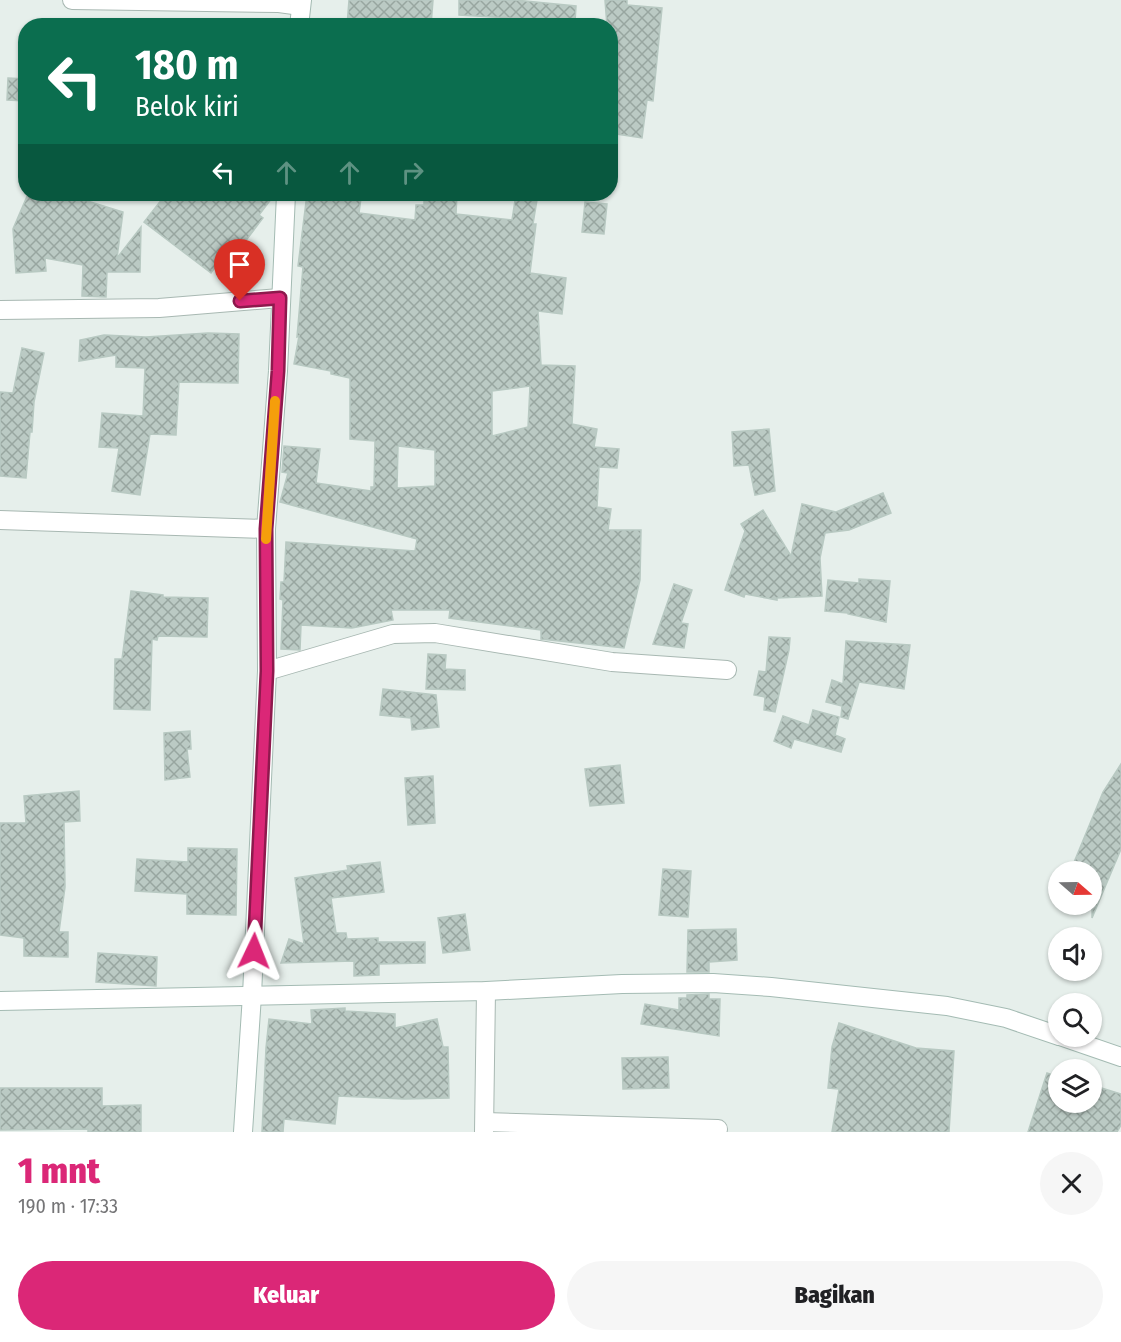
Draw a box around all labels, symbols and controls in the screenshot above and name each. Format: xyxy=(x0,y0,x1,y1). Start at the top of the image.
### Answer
text: 180 m xyxy=(135,40,239,90)
icon: left xyxy=(36,42,114,120)
text: Belok kiri xyxy=(135,91,239,123)
icon: left xyxy=(207,156,240,189)
icon: ahead xyxy=(270,156,303,189)
icon: ahead xyxy=(333,156,366,189)
icon: right xyxy=(396,156,429,189)
pin xyxy=(214,239,265,301)
icon: arrive xyxy=(223,248,256,281)
north arrow xyxy=(1048,861,1102,915)
map controls xyxy=(1048,861,1102,1113)
position arrow xyxy=(222,919,286,983)
button: sound xyxy=(1048,927,1102,981)
button: search xyxy=(1048,993,1102,1047)
button: layers xyxy=(1048,1059,1102,1113)
text: 1 mnt xyxy=(18,1149,100,1193)
button: close xyxy=(1040,1152,1103,1215)
text: 190 m · 17:33 xyxy=(18,1194,118,1218)
button: Keluar xyxy=(18,1261,555,1330)
button: Bagikan xyxy=(567,1261,1103,1330)

